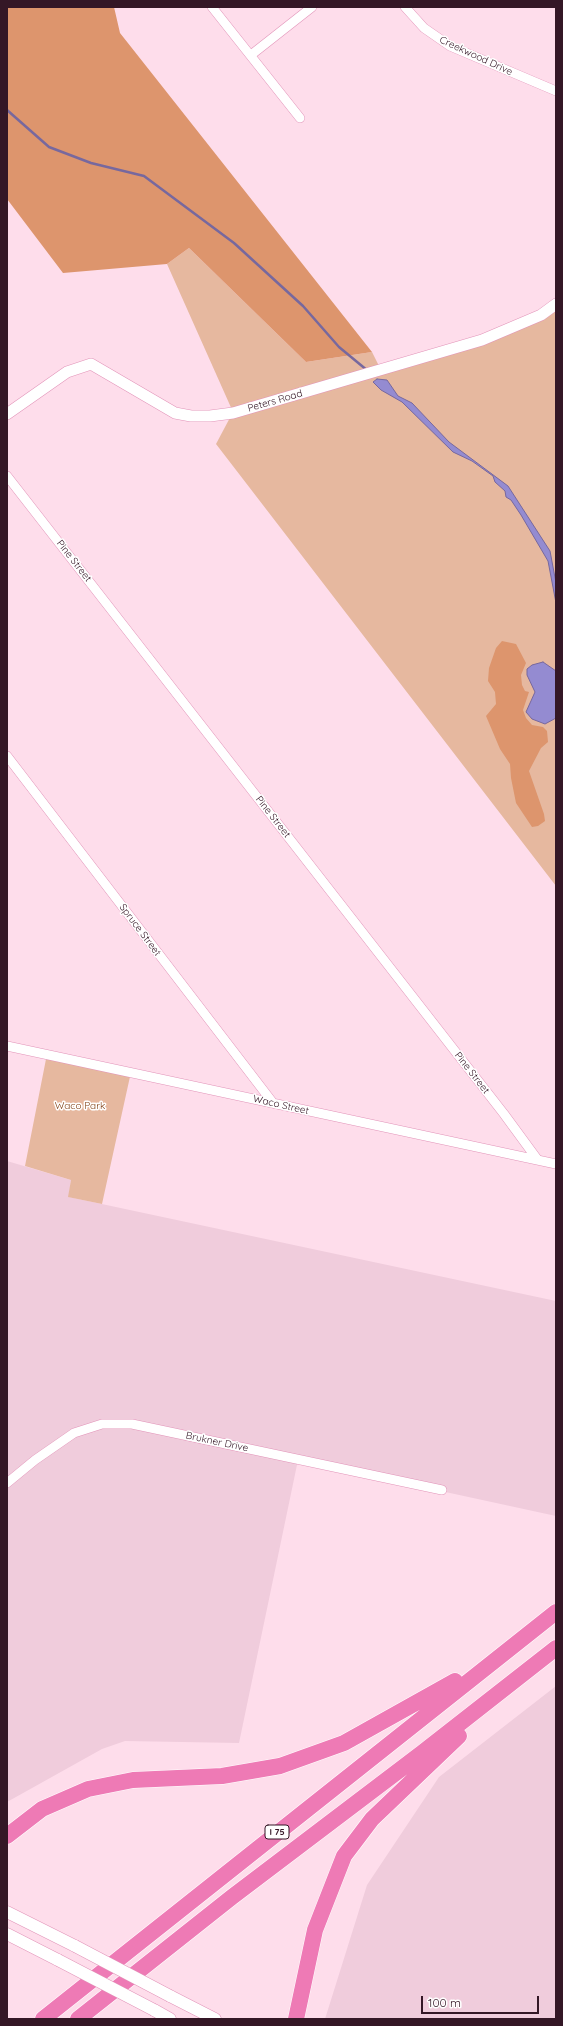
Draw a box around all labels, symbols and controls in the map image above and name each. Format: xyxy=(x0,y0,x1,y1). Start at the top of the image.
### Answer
street label: Creekwood Drive xyxy=(438,34,514,78)
street label: Peters Road xyxy=(246,387,304,415)
street label: Pine Street xyxy=(54,538,94,584)
street label: Pine Street xyxy=(253,794,293,840)
street label: Spruce Street xyxy=(117,902,163,958)
street label: Pine Street xyxy=(452,1050,492,1096)
street label: Waco Street xyxy=(252,1093,310,1117)
park label: Waco Park xyxy=(55,1100,105,1112)
street label: Brukner Drive xyxy=(185,1430,249,1454)
road number: I 75 xyxy=(265,1825,289,1839)
scale bar xyxy=(423,1988,541,2014)
text: 100 m xyxy=(428,1995,461,2010)

